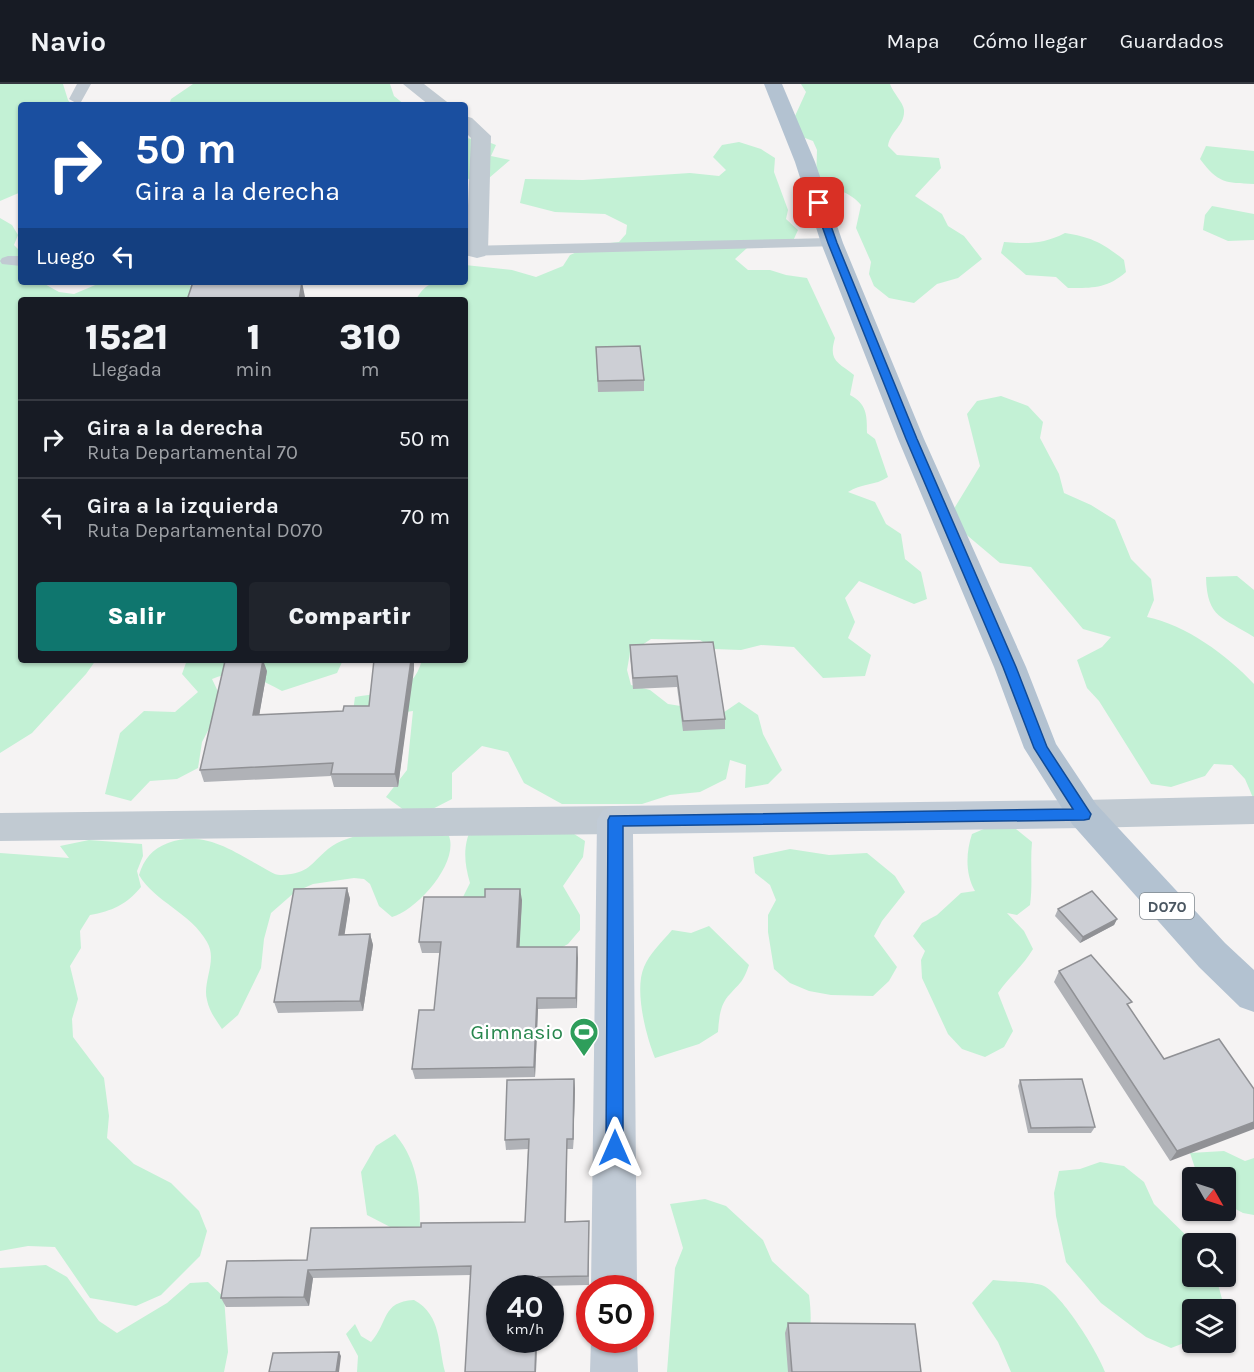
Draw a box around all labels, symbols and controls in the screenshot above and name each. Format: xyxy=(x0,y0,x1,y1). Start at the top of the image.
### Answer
text: Navio xyxy=(30,25,106,58)
text: Mapa xyxy=(886,29,940,53)
text: Cómo llegar xyxy=(973,29,1087,53)
text: Guardados xyxy=(1120,29,1224,53)
text: 50 m xyxy=(135,124,237,174)
icon: right xyxy=(36,126,114,204)
text: Gira a la derecha xyxy=(135,175,340,207)
pin xyxy=(793,177,844,228)
icon: arrive xyxy=(802,186,835,219)
icon: left xyxy=(107,240,140,273)
text: Luego xyxy=(36,244,95,270)
text: 15:21 xyxy=(85,316,168,358)
text: 1 xyxy=(247,316,261,358)
text: 310 xyxy=(339,316,401,358)
text: Llegada xyxy=(92,358,162,381)
text: min xyxy=(235,358,272,381)
text: m xyxy=(361,358,379,381)
text: Gira a la derecha xyxy=(87,415,263,441)
icon: right xyxy=(36,423,69,456)
text: 50 m xyxy=(399,426,450,452)
text: Ruta Departamental 70 xyxy=(87,441,298,464)
text: Gira a la izquierda xyxy=(87,493,279,519)
icon: left xyxy=(36,501,69,534)
text: 70 m xyxy=(401,504,450,530)
text: Ruta Departamental D070 xyxy=(87,519,323,542)
button: Salir xyxy=(36,582,237,651)
button: Compartir xyxy=(249,582,450,651)
road number: D070 xyxy=(1140,893,1194,919)
sports icon: Gimnasio xyxy=(568,1016,600,1058)
place label: Gimnasio xyxy=(471,1020,563,1044)
position arrow xyxy=(583,1116,647,1180)
north arrow xyxy=(1182,1167,1236,1221)
map controls xyxy=(1182,1167,1236,1353)
button: search xyxy=(1182,1233,1236,1287)
speed limit sign: 50 xyxy=(576,1275,654,1353)
text: 40 xyxy=(507,1289,543,1325)
button: layers xyxy=(1182,1299,1236,1353)
text: km/h xyxy=(506,1320,544,1338)

